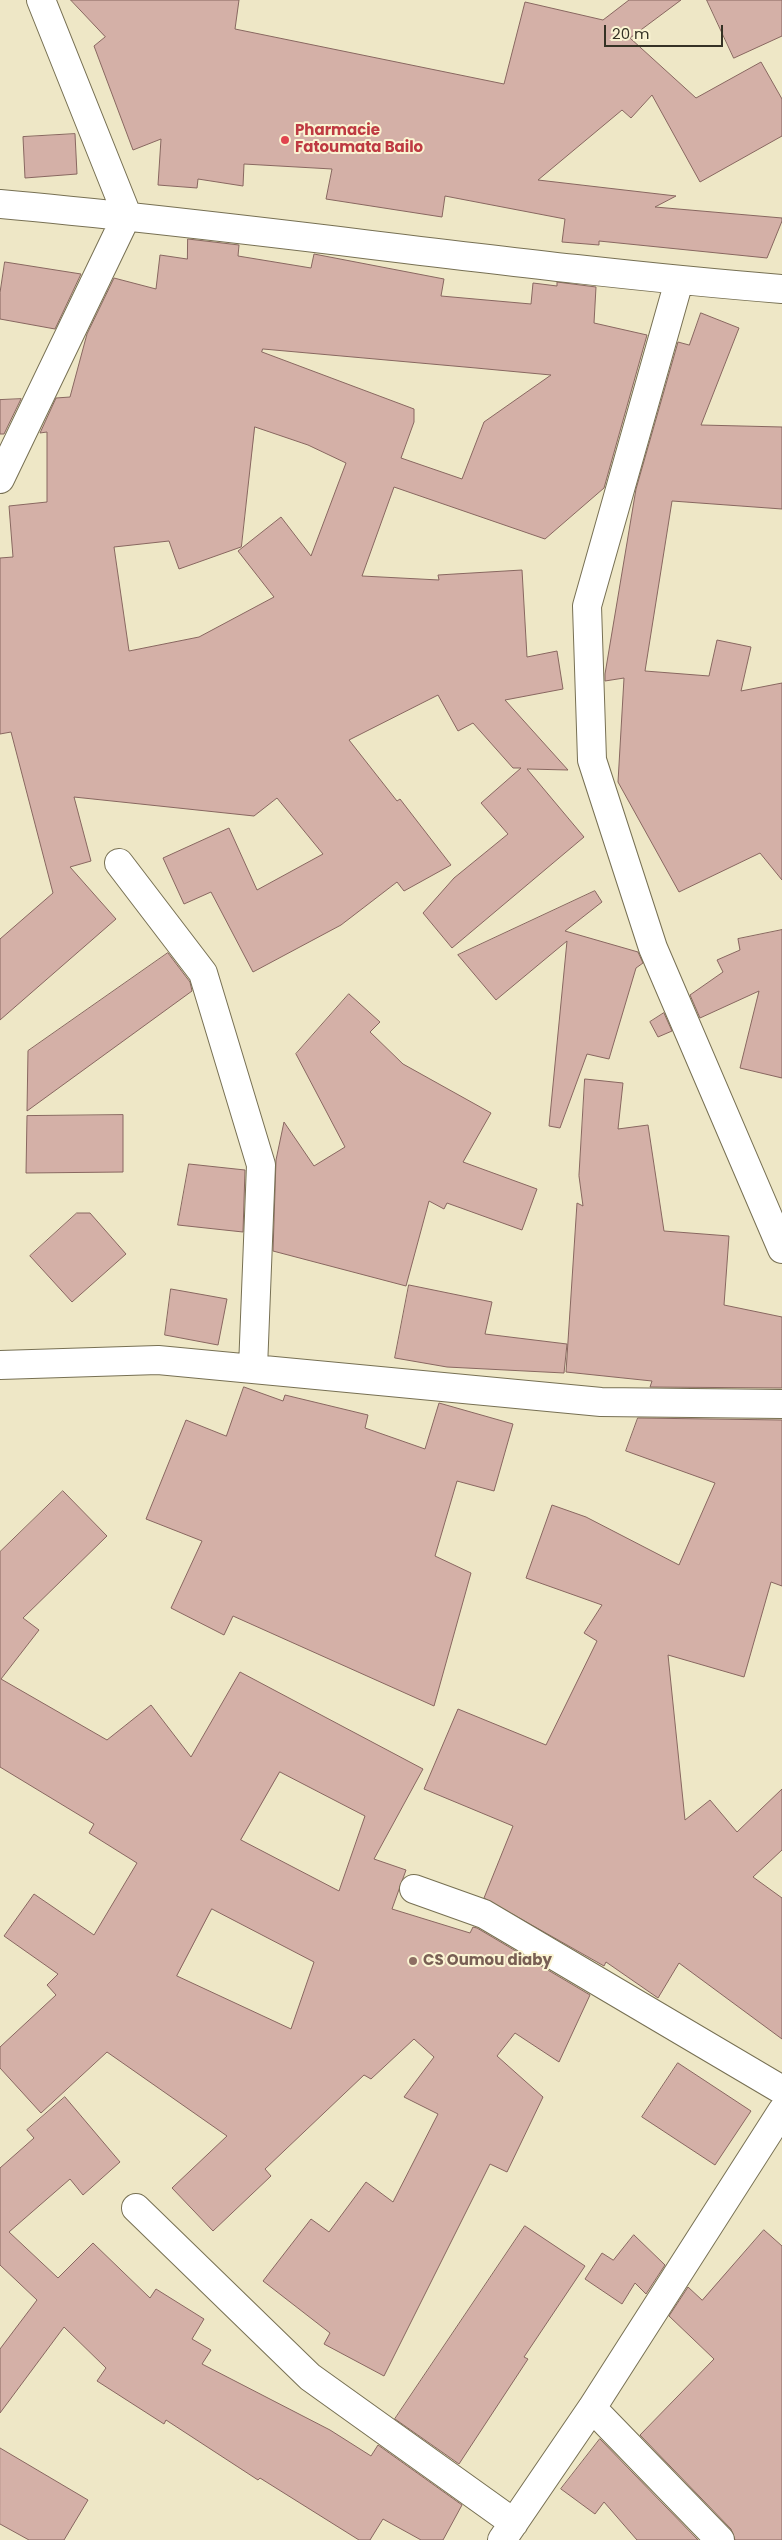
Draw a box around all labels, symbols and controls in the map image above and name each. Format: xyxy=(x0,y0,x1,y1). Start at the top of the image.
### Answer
scale bar xyxy=(607,15,726,47)
text: 20 m xyxy=(612,23,650,44)
place label: Pharmacie Fatoumata Bailo xyxy=(295,122,423,157)
marker: Pharmacie Fatoumata Bailo xyxy=(279,134,291,146)
place label: CS Oumou diaby xyxy=(423,1952,552,1970)
marker: CS Oumou diaby xyxy=(407,1955,419,1967)

